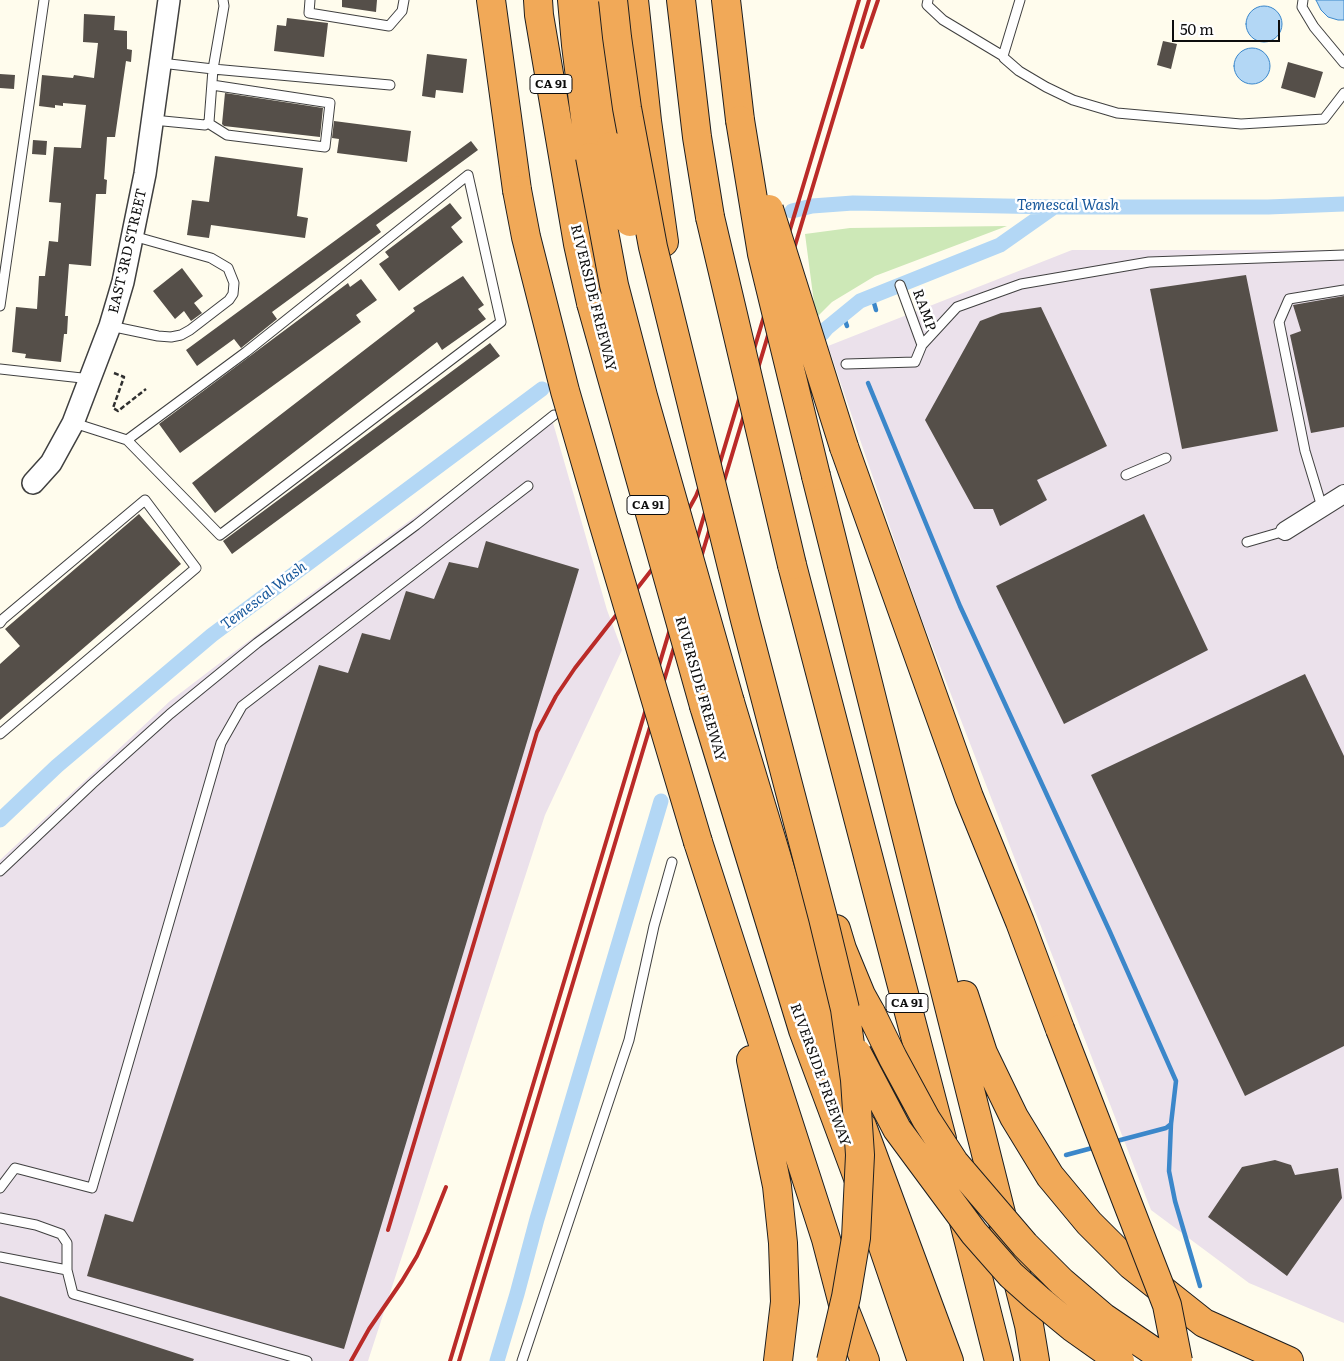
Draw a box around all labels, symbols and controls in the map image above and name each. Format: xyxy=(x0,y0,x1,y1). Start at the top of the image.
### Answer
scale bar xyxy=(1174,10,1282,42)
text: 50 m xyxy=(1180,17,1214,40)
road number: CA 91 xyxy=(530,74,572,94)
street label: EAST 3RD STREET xyxy=(105,187,151,315)
water label: Temescal Wash xyxy=(1017,197,1119,215)
street label: RIVERSIDE FREEWAY xyxy=(567,223,619,373)
street label: RAMP xyxy=(909,287,939,333)
road number: CA 91 xyxy=(627,496,669,514)
water label: Temescal Wash xyxy=(218,558,310,634)
street label: RIVERSIDE FREEWAY xyxy=(671,614,729,764)
road number: CA 91 xyxy=(886,994,928,1012)
street label: RIVERSIDE FREEWAY xyxy=(786,1001,854,1149)

